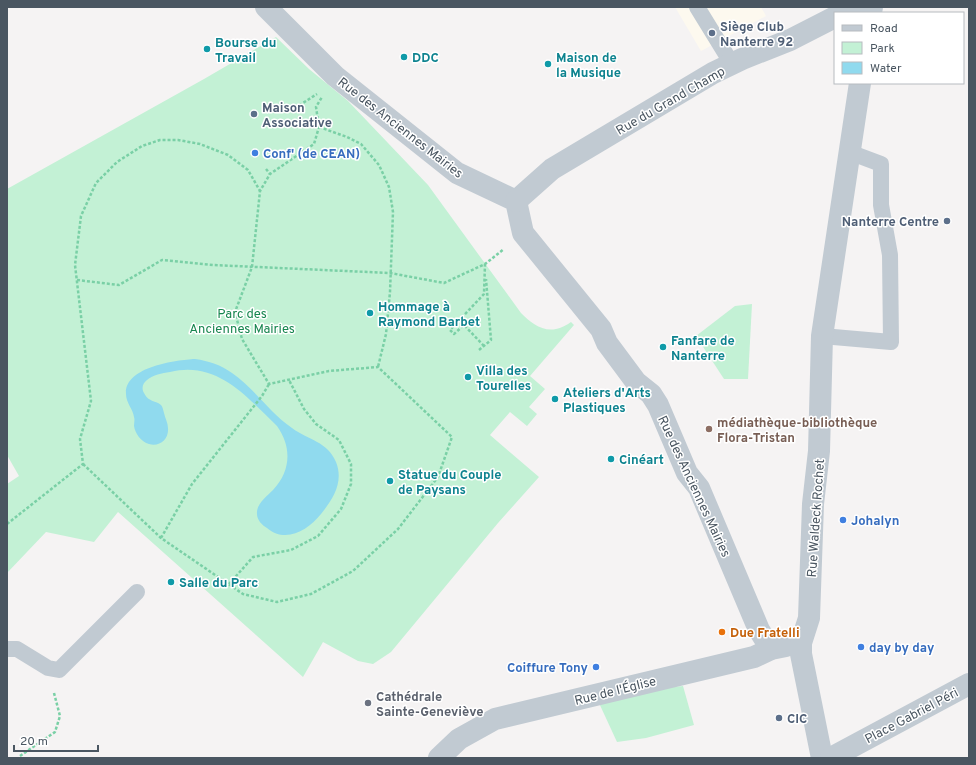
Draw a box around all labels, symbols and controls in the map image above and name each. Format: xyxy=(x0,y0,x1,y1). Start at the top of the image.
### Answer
legend xyxy=(834,12,964,84)
place label: Siège Club Nanterre 92 xyxy=(720,20,793,51)
text: Road xyxy=(870,21,898,37)
marker: Siège Club Nanterre 92 xyxy=(707,28,717,38)
place label: Bourse du Travail xyxy=(215,36,276,67)
text: Park xyxy=(870,41,895,57)
marker: Bourse du Travail xyxy=(202,44,212,54)
place label: DDC xyxy=(412,51,439,67)
place label: Maison de la Musique xyxy=(556,51,621,82)
marker: DDC xyxy=(399,52,409,62)
marker: Maison de la Musique xyxy=(543,59,553,69)
text: Water xyxy=(870,61,902,77)
street label: Rue du Grand Champ xyxy=(614,64,728,140)
street label: Rue des Anciennes Mairies xyxy=(334,75,465,182)
place label: Maison Associative xyxy=(262,101,332,132)
marker: Maison Associative xyxy=(249,109,259,119)
place label: Conf' (de CEAN) xyxy=(263,147,360,163)
marker: Conf' (de CEAN) xyxy=(250,148,260,158)
place label: Nanterre Centre xyxy=(842,215,939,231)
marker: Nanterre Centre xyxy=(942,216,952,226)
place label: Hommage à Raymond Barbet xyxy=(378,300,480,331)
park label: Parc des Anciennes Mairies xyxy=(189,307,295,338)
marker: Hommage à Raymond Barbet xyxy=(365,308,375,318)
place label: Fanfare de Nanterre xyxy=(671,334,735,365)
marker: Fanfare de Nanterre xyxy=(658,342,668,352)
place label: Villa des Tourelles xyxy=(476,364,531,395)
marker: Villa des Tourelles xyxy=(463,372,473,382)
place label: Ateliers d'Arts Plastiques xyxy=(563,386,651,417)
marker: Ateliers d'Arts Plastiques xyxy=(550,394,560,404)
street label: Rue des Anciennes Mairies xyxy=(653,414,733,560)
place label: médiathèque-bibliothèque Flora-Tristan xyxy=(717,416,877,447)
marker: médiathèque-bibliothèque Flora-Tristan xyxy=(704,424,714,434)
place label: Cinéart xyxy=(619,453,664,469)
marker: Cinéart xyxy=(606,454,616,464)
street label: Rue Waldeck Rochet xyxy=(805,458,829,578)
place label: Statue du Couple de Paysans xyxy=(398,468,502,499)
marker: Statue du Couple de Paysans xyxy=(385,476,395,486)
place label: Johalyn xyxy=(851,514,899,530)
marker: Johalyn xyxy=(838,515,848,525)
place label: Salle du Parc xyxy=(179,576,258,592)
marker: Salle du Parc xyxy=(166,577,176,587)
place label: Due Fratelli xyxy=(730,626,800,642)
marker: Due Fratelli xyxy=(717,627,727,637)
place label: day by day xyxy=(869,641,935,657)
marker: day by day xyxy=(856,642,866,652)
place label: Coiffure Tony xyxy=(507,661,589,677)
marker: Coiffure Tony xyxy=(591,662,601,672)
street label: Rue de l'Église xyxy=(572,672,658,710)
street label: Place Gabriel Péri xyxy=(862,685,961,748)
place label: Cathédrale Sainte-Geneviève xyxy=(376,690,484,721)
marker: Cathédrale Sainte-Geneviève xyxy=(363,698,373,708)
place label: CIC xyxy=(787,712,807,728)
marker: CIC xyxy=(774,713,784,723)
scale bar xyxy=(14,727,98,753)
text: 20 m xyxy=(20,734,48,750)

